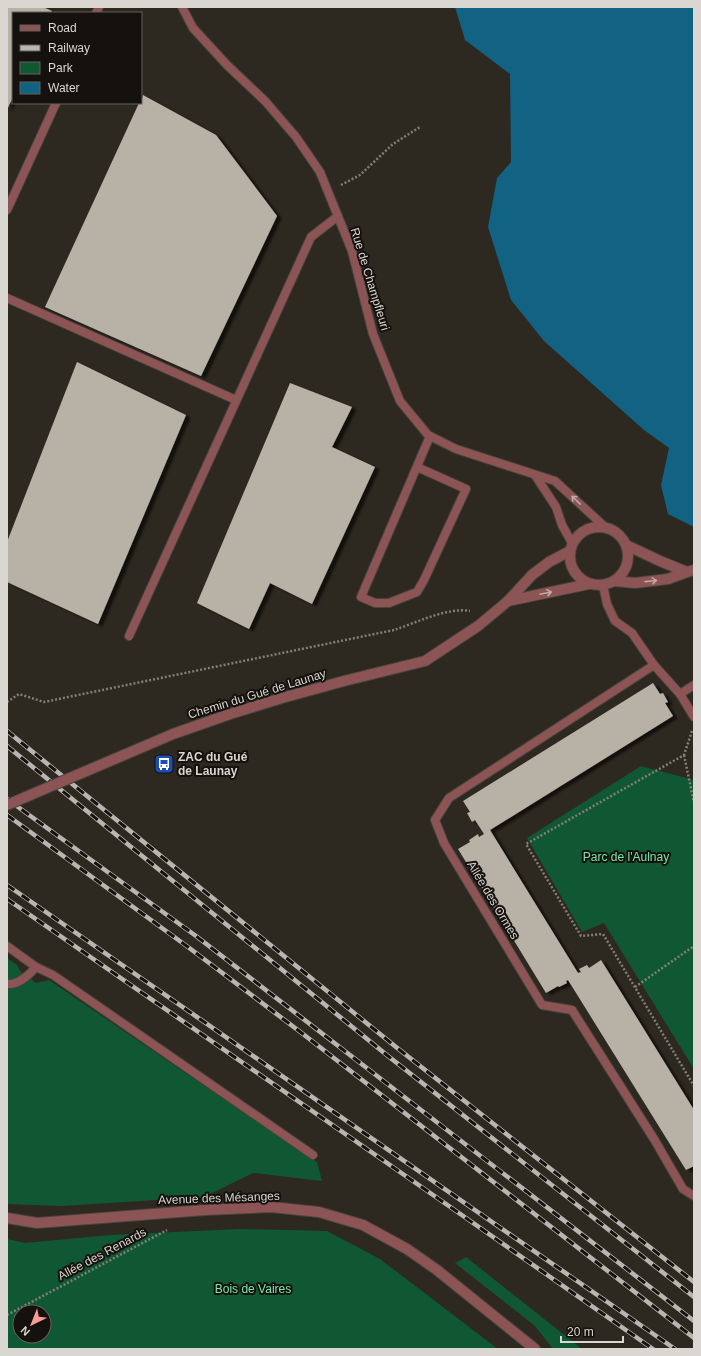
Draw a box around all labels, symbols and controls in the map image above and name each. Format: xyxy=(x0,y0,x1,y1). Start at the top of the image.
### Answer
legend xyxy=(12,12,142,104)
text: Road xyxy=(48,21,77,35)
text: Railway xyxy=(48,41,90,55)
text: Park xyxy=(48,61,74,75)
text: Water xyxy=(48,81,80,95)
street label: Rue de Champfleuri xyxy=(348,226,392,332)
one-way arrow xyxy=(572,496,582,505)
one-way arrow xyxy=(644,577,657,584)
one-way arrow xyxy=(539,589,552,597)
street label: Chemin du Gué de Launay xyxy=(186,666,328,722)
place label: ZAC du Gué de Launay xyxy=(178,750,248,778)
bus stop icon: ZAC du Gué de Launay xyxy=(153,753,175,775)
park label: Parc de l'Aulnay xyxy=(583,850,669,864)
street label: Allée des Ormes xyxy=(464,858,522,942)
street label: Avenue des Mésanges xyxy=(158,1189,280,1207)
street label: Allée des Renards xyxy=(55,1225,149,1283)
park label: Bois de Vaires xyxy=(215,1282,291,1296)
north arrow xyxy=(12,1304,52,1344)
scale bar xyxy=(561,1318,623,1344)
text: N xyxy=(18,1324,32,1338)
text: 20 m xyxy=(567,1325,594,1339)

